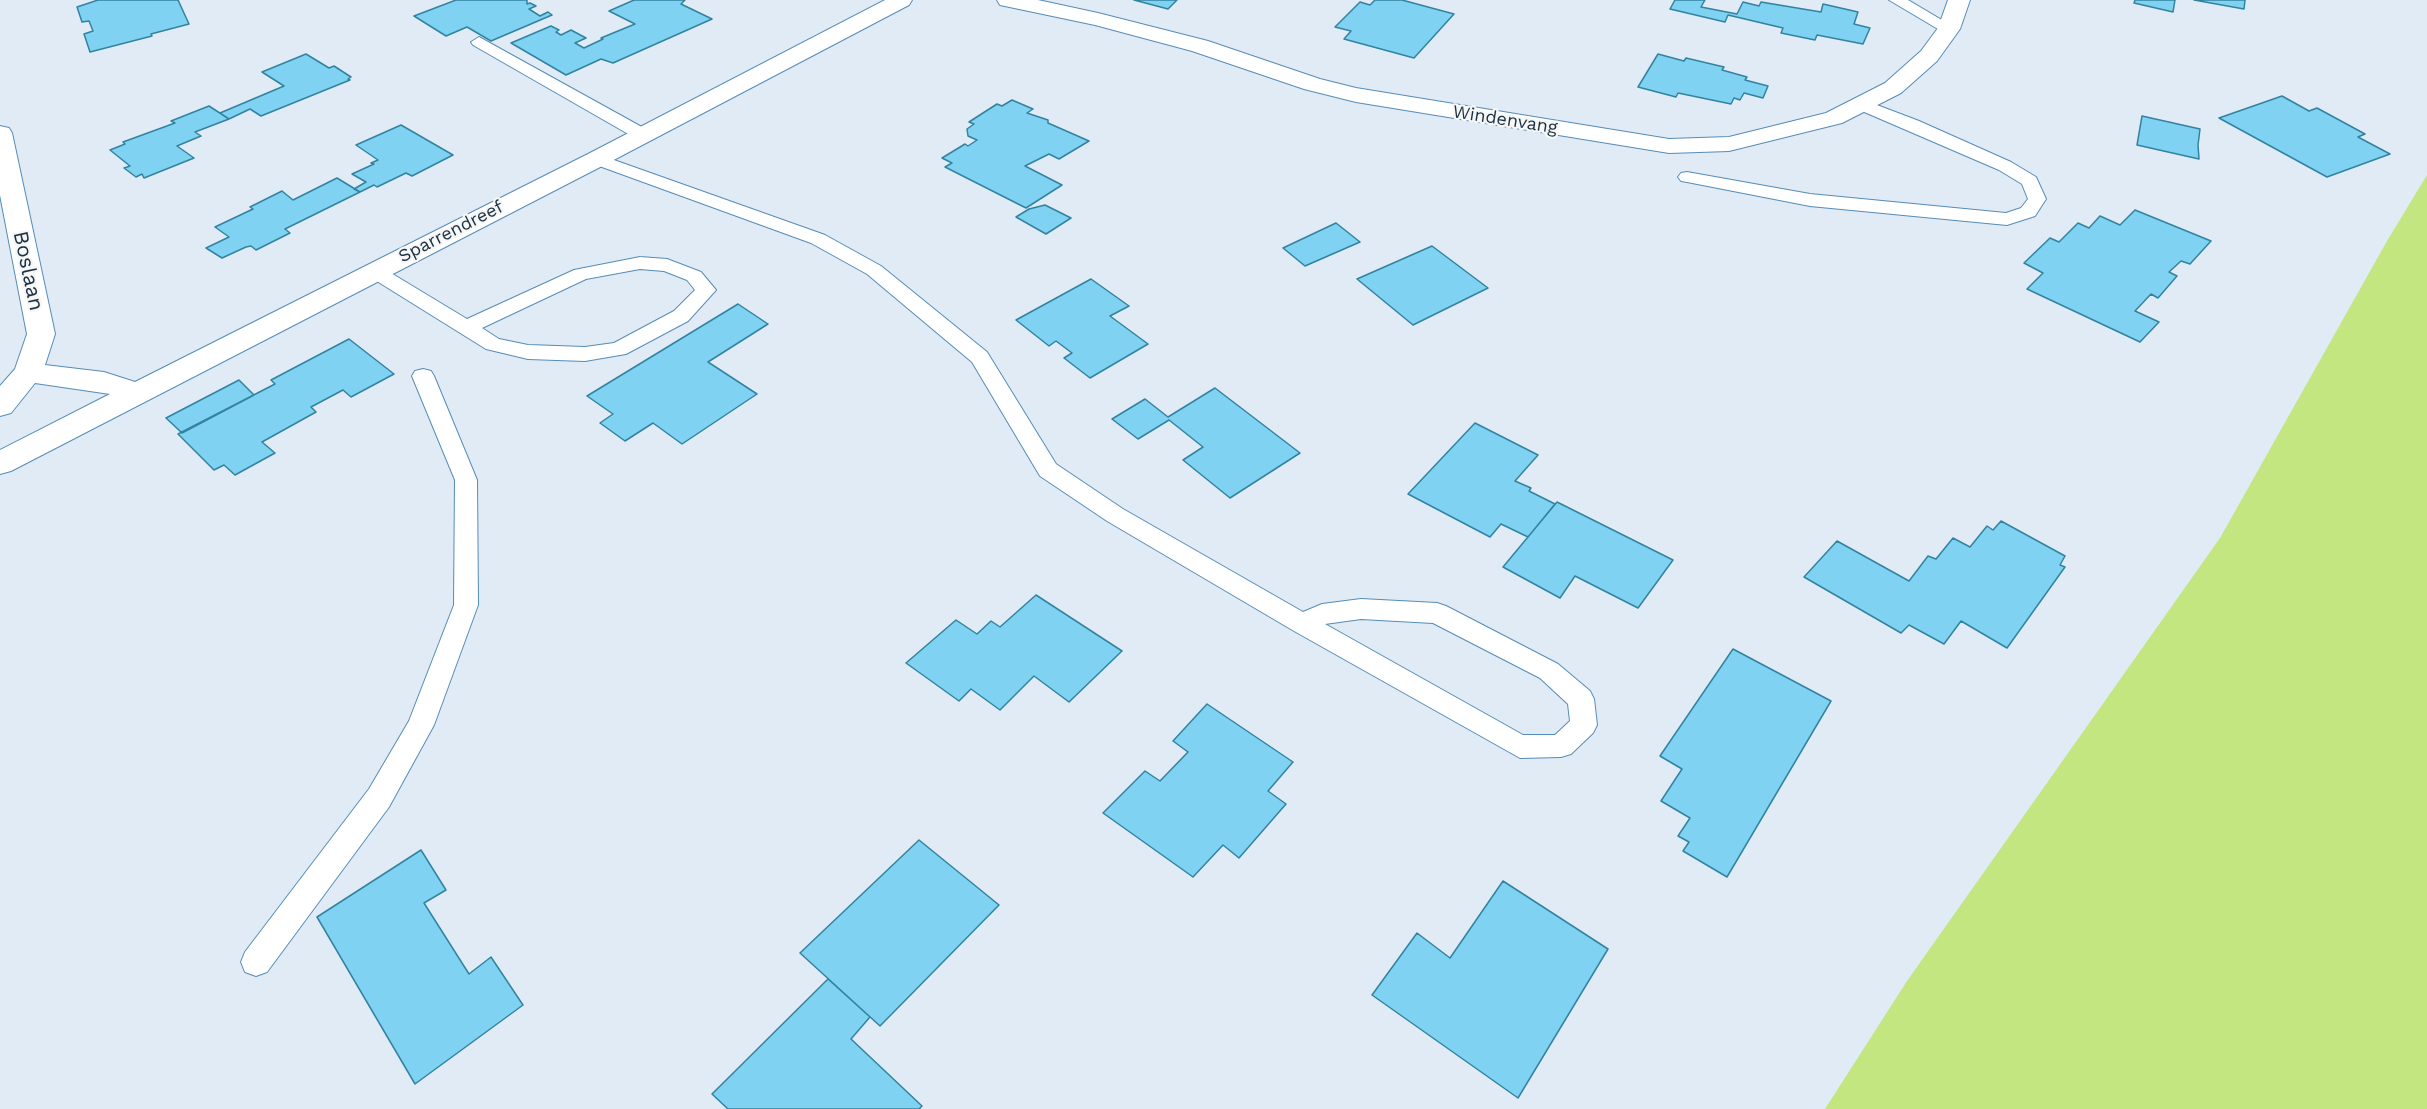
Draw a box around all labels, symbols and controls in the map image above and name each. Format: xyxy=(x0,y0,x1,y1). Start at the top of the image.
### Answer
street label: Windenvang xyxy=(1451,101,1559,139)
street label: Sparrendreef xyxy=(395,196,507,268)
street label: Boslaan xyxy=(7,229,49,313)

